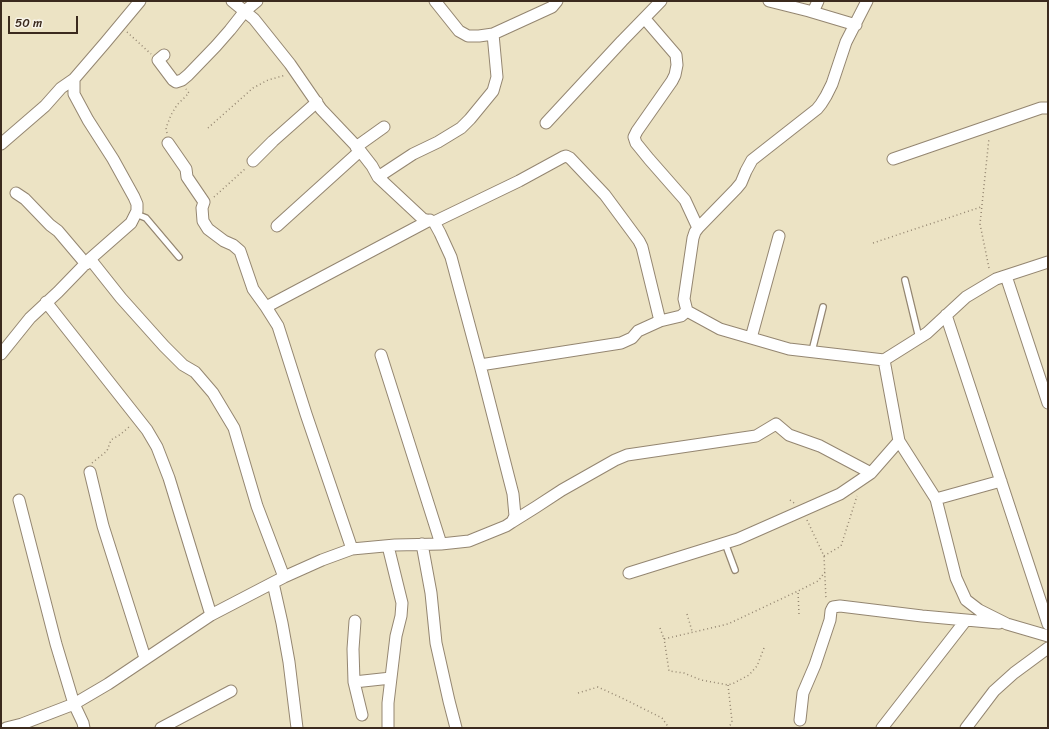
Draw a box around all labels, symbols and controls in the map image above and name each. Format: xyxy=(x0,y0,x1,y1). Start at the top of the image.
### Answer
scale bar xyxy=(10,8,80,34)
text: 50 m xyxy=(15,12,42,34)

